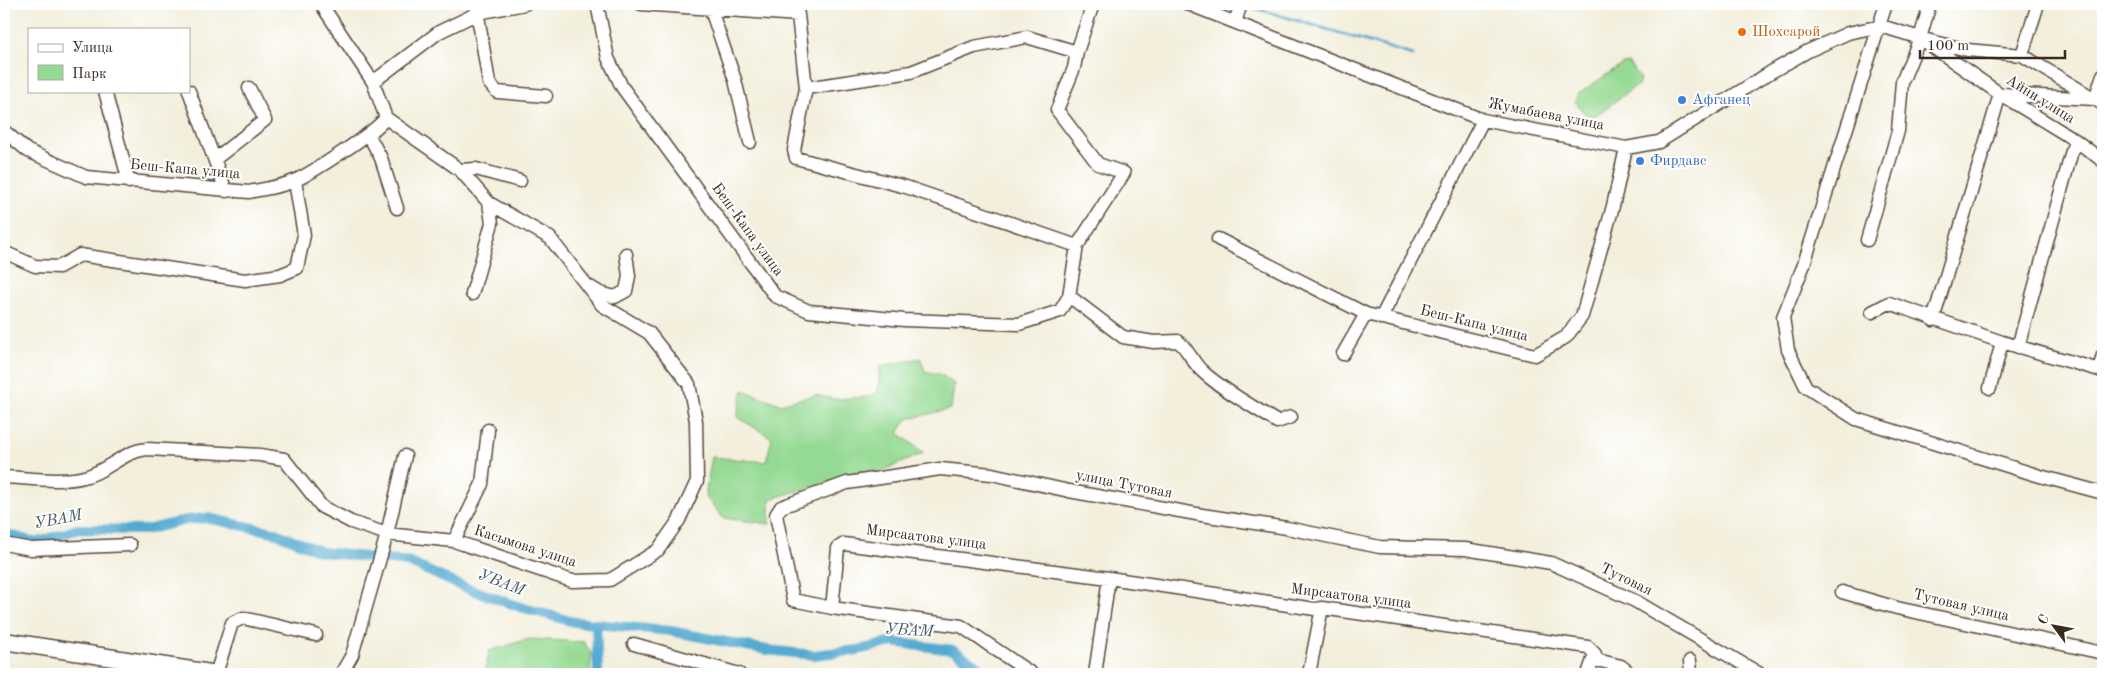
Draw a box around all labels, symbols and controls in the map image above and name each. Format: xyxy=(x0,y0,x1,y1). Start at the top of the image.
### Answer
place label: Шохсарой xyxy=(1752,25,1820,40)
marker: Шохсарой xyxy=(1736,26,1748,38)
legend xyxy=(28,28,190,92)
scale bar xyxy=(1920,28,2064,60)
text: 100 m xyxy=(1927,39,1969,54)
text: Улица xyxy=(72,41,113,56)
text: Парк xyxy=(72,67,107,82)
street label: Айни улица xyxy=(2003,73,2078,127)
place label: Афганец xyxy=(1692,93,1751,108)
marker: Афганец xyxy=(1676,94,1688,106)
street label: Жумабаева улица xyxy=(1487,96,1606,134)
place label: Фирдавс xyxy=(1650,154,1707,169)
marker: Фирдавс xyxy=(1634,155,1646,167)
street label: Беш-Капа улица xyxy=(129,158,242,182)
street label: Беш-Капа улица xyxy=(708,181,786,280)
street label: Беш-Капа улица xyxy=(1418,303,1530,345)
street label: улица Тутовая xyxy=(1074,468,1174,502)
water label: УВАМ xyxy=(32,507,85,533)
street label: Касымова улица xyxy=(472,523,579,571)
street label: Мирсаатова улица xyxy=(865,523,988,553)
street label: Тутовая xyxy=(1598,561,1654,599)
water label: УВАМ xyxy=(475,567,528,600)
street label: Мирсаатова улица xyxy=(1290,582,1413,612)
street label: Тутовая улица xyxy=(1911,588,2011,624)
north arrow xyxy=(2030,600,2080,650)
text: С xyxy=(2035,612,2052,627)
water label: УВАМ xyxy=(884,622,936,640)

